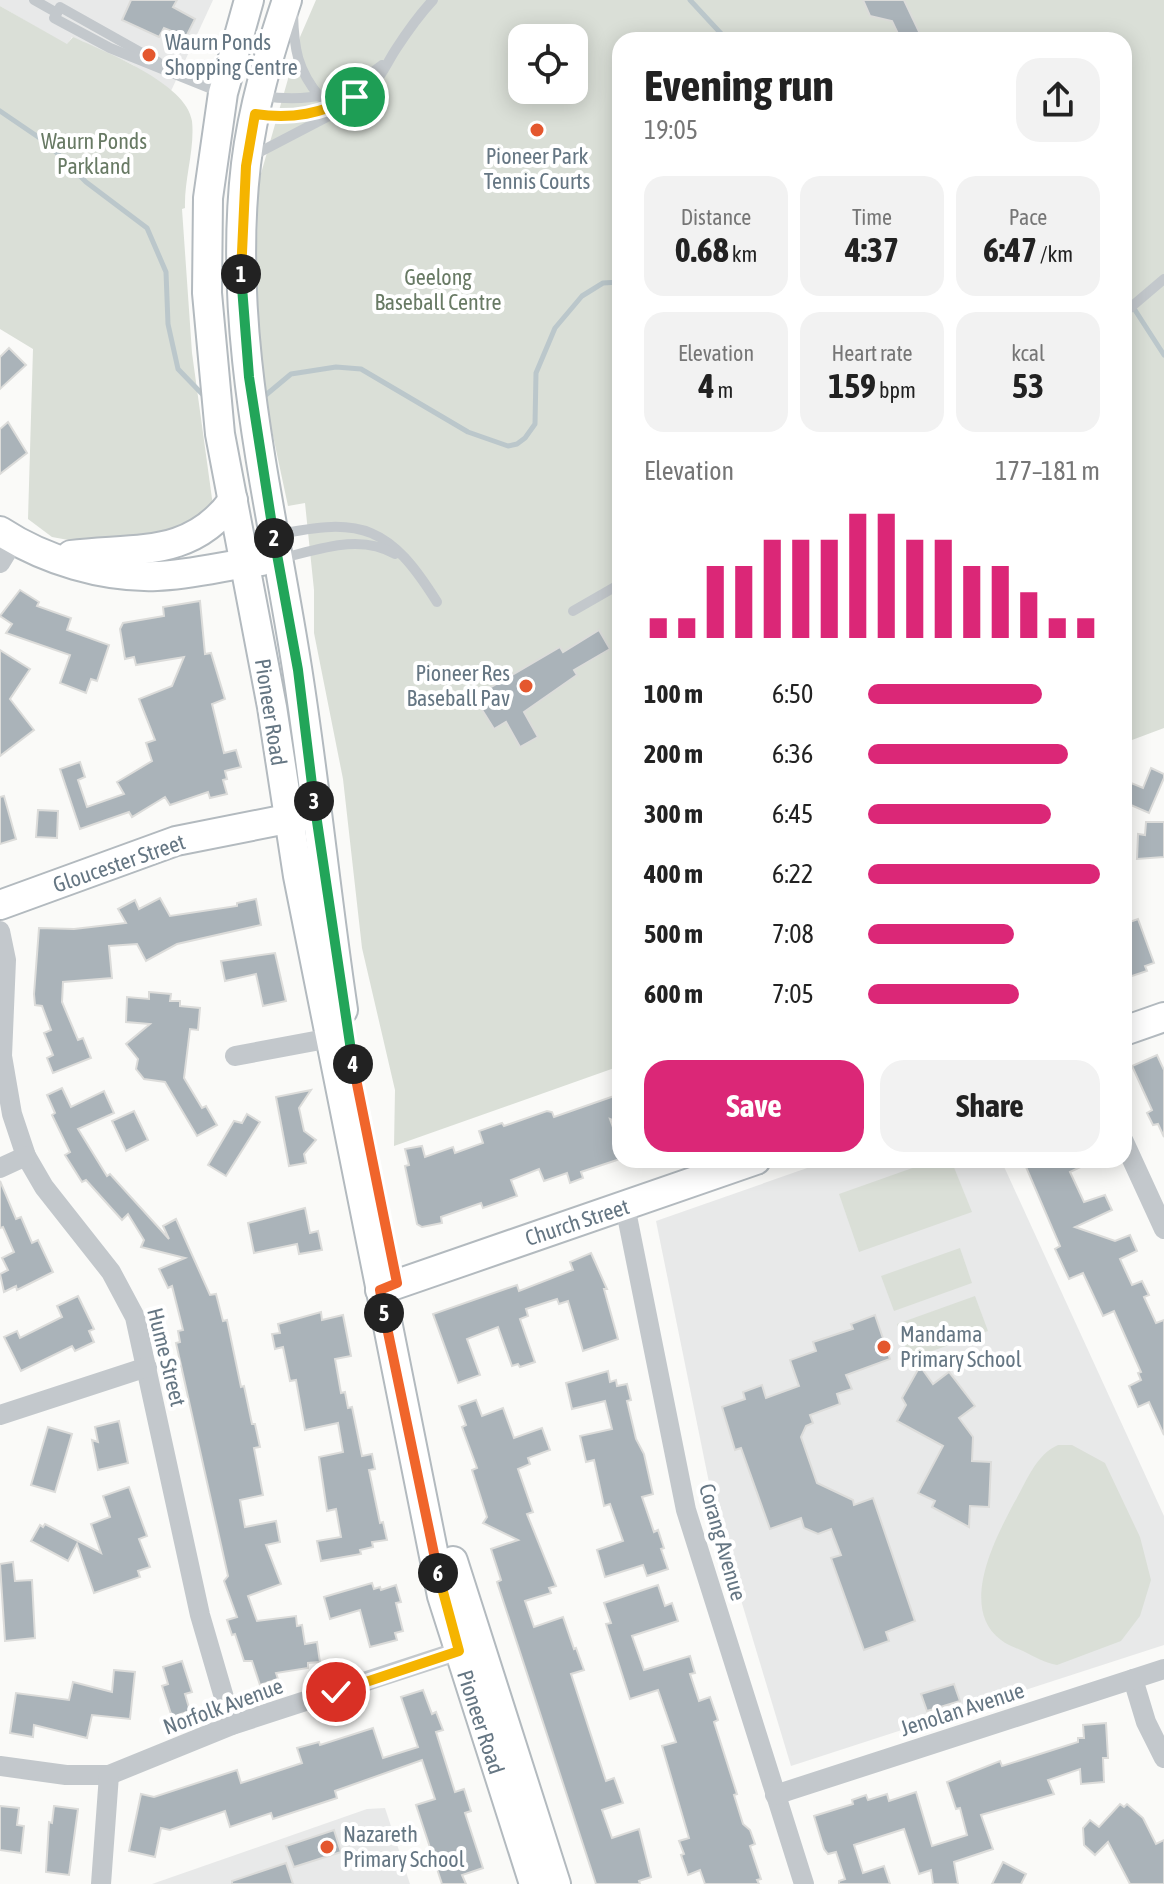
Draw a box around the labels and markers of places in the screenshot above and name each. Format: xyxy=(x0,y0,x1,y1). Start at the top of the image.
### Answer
place label: Waurn Ponds Shopping Centre xyxy=(165,29,298,80)
marker: Waurn Ponds Shopping Centre xyxy=(140,46,158,64)
pin xyxy=(321,63,389,131)
marker: Pioneer Park Tennis Courts xyxy=(528,121,546,139)
place label: Pioneer Park Tennis Courts xyxy=(484,143,591,194)
pin: 1 xyxy=(221,254,261,294)
pin: 2 xyxy=(254,518,294,558)
place label: Pioneer Res Baseball Pav xyxy=(407,660,510,711)
marker: Pioneer Res Baseball Pav xyxy=(517,677,535,695)
pin: 3 xyxy=(294,781,334,821)
pin: 4 xyxy=(333,1044,373,1084)
pin: 5 xyxy=(364,1293,404,1333)
place label: Mandama Primary School xyxy=(900,1321,1022,1372)
marker: Mandama Primary School xyxy=(875,1338,893,1356)
pin: 6 xyxy=(418,1553,458,1593)
pin xyxy=(302,1658,370,1726)
place label: Nazareth Primary School xyxy=(343,1821,465,1872)
marker: Nazareth Primary School xyxy=(318,1838,336,1856)

